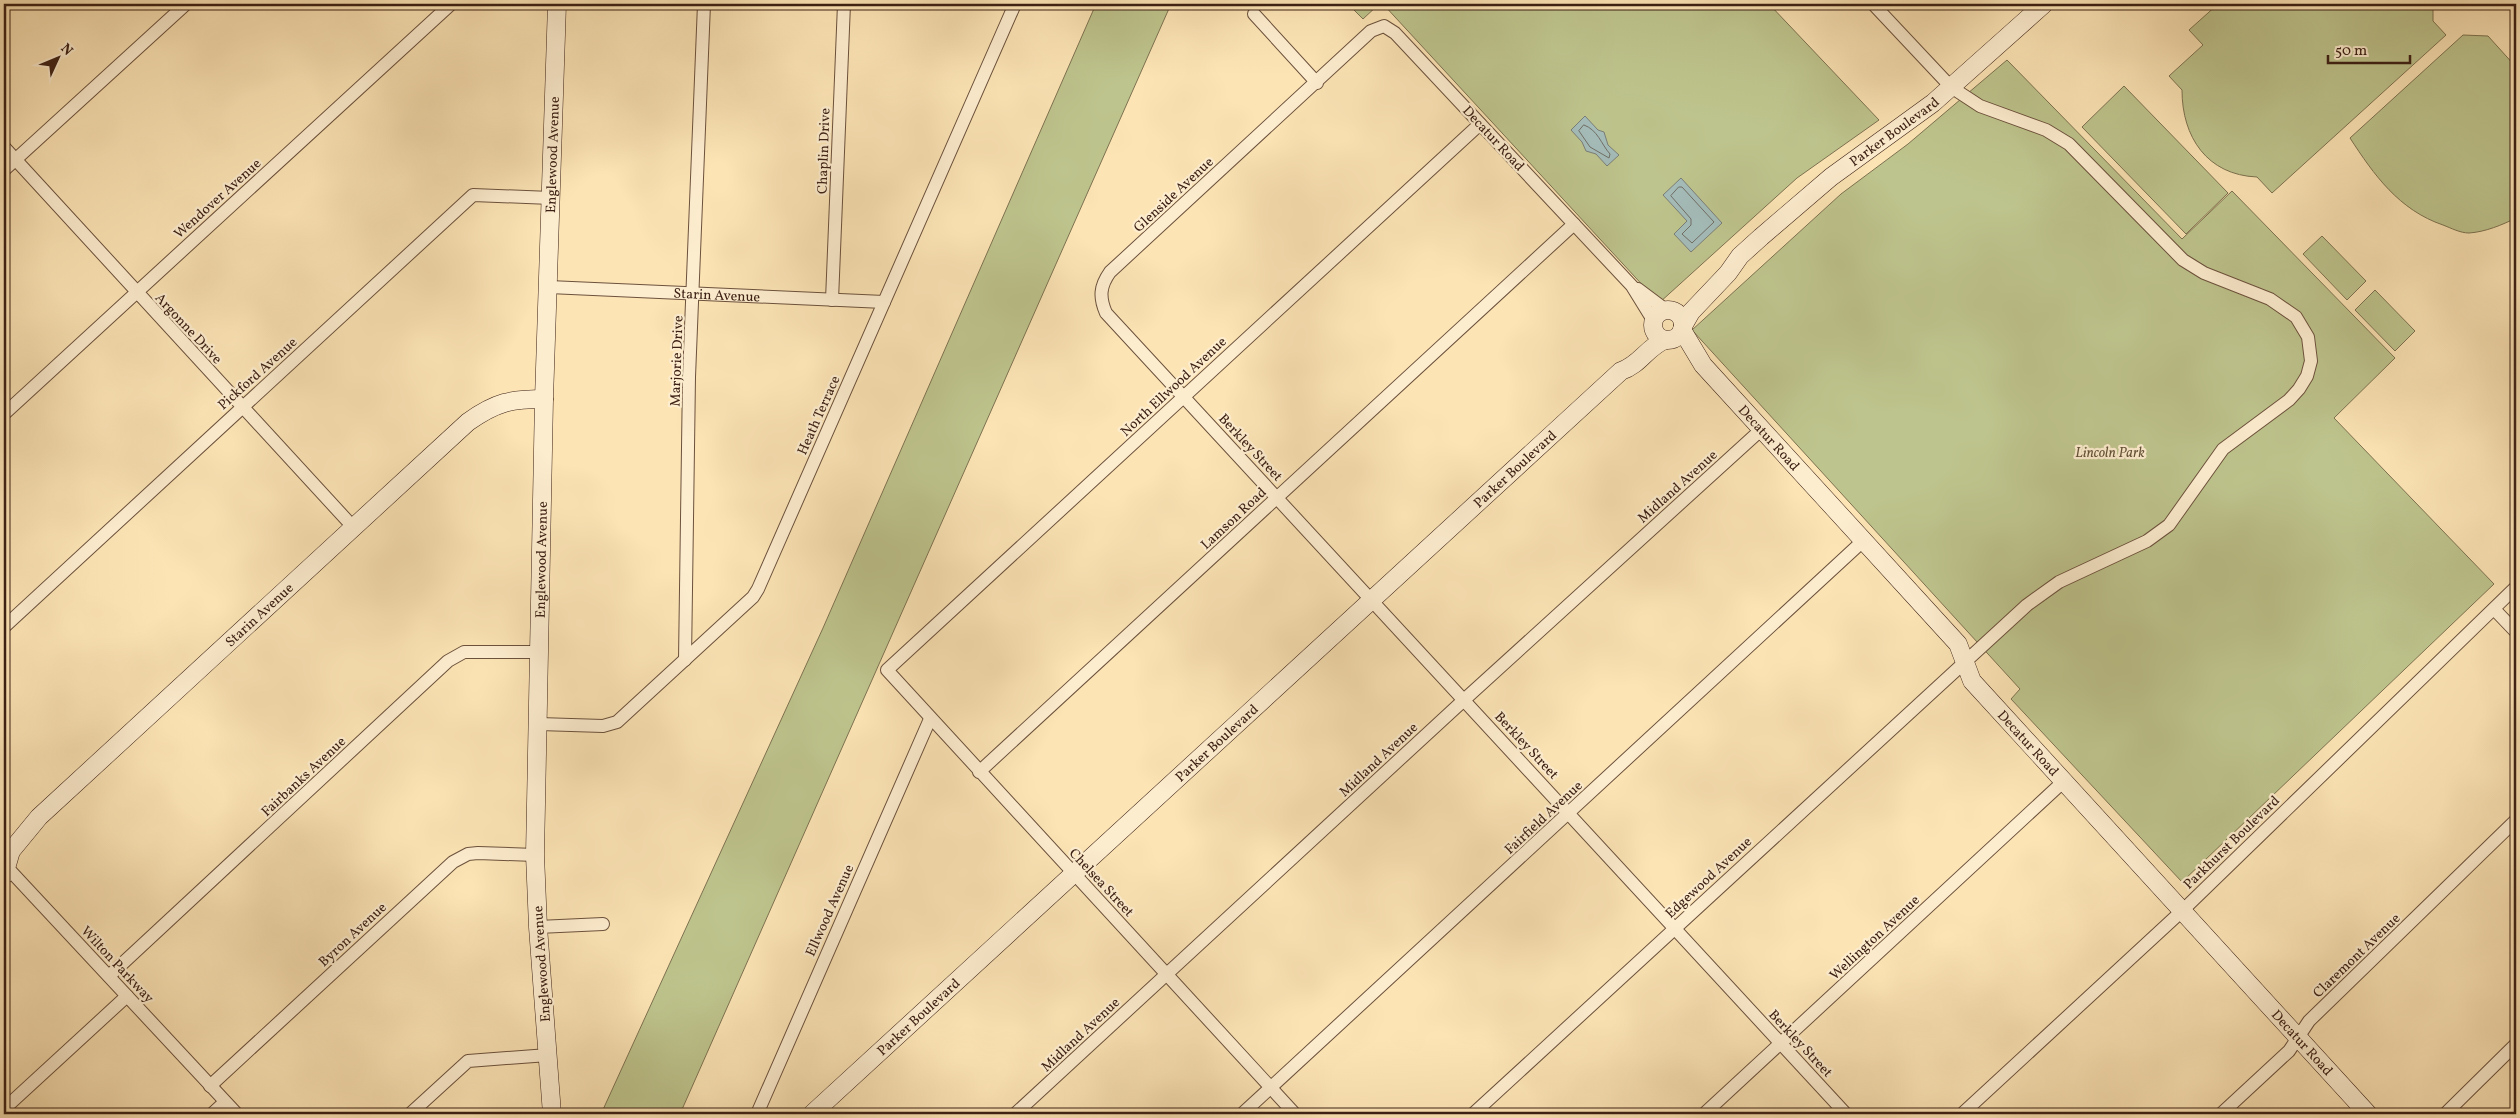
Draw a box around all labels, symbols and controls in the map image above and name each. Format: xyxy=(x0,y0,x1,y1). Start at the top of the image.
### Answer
north arrow xyxy=(32,32,82,82)
scale bar xyxy=(2328,32,2410,64)
text: N xyxy=(56,40,77,60)
text: 50 m xyxy=(2335,41,2367,62)
street label: Parker Boulevard xyxy=(1846,94,1944,172)
street label: Englewood Avenue xyxy=(542,96,565,214)
street label: Decatur Road xyxy=(1458,102,1528,176)
street label: Chaplin Drive xyxy=(814,107,836,194)
street label: Glenside Avenue xyxy=(1130,153,1218,237)
street label: Wendover Avenue xyxy=(170,155,266,243)
street label: Starin Avenue xyxy=(673,285,761,307)
street label: Argonne Drive xyxy=(150,289,226,369)
street label: Marjorie Drive xyxy=(666,315,689,407)
street label: Pickford Avenue xyxy=(214,333,302,415)
street label: North Ellwood Avenue xyxy=(1117,333,1231,441)
street label: Heath Terrace xyxy=(793,373,845,458)
street label: Decatur Road xyxy=(1733,401,1803,476)
street label: Berkley Street xyxy=(1214,410,1286,486)
street label: Parker Boulevard xyxy=(1470,427,1561,513)
park label: Lincoln Park xyxy=(2075,444,2145,463)
street label: Midland Avenue xyxy=(1634,446,1722,528)
street label: Lamson Road xyxy=(1197,484,1271,554)
street label: Englewood Avenue xyxy=(532,501,553,618)
street label: Starin Avenue xyxy=(222,579,299,652)
street label: Parker Boulevard xyxy=(1172,701,1263,787)
street label: Decatur Road xyxy=(1992,707,2062,781)
street label: Berkley Street xyxy=(1490,708,1562,784)
street label: Midland Avenue xyxy=(1336,718,1423,802)
street label: Fairbanks Avenue xyxy=(258,733,351,821)
street label: Fairfield Avenue xyxy=(1501,777,1587,859)
street label: Parkhurst Boulevard xyxy=(2180,792,2284,894)
street label: Edgewood Avenue xyxy=(1662,833,1757,923)
street label: Chelsea Street xyxy=(1064,845,1138,922)
street label: Ellwood Avenue xyxy=(802,861,859,960)
street label: Wellington Avenue xyxy=(1826,891,1924,985)
street label: Byron Avenue xyxy=(315,898,391,972)
street label: Englewood Avenue xyxy=(529,905,556,1023)
street label: Claremont Avenue xyxy=(2309,909,2405,1003)
street label: Wilton Parkway xyxy=(76,922,158,1008)
street label: Parker Boulevard xyxy=(873,975,965,1061)
street label: Midland Avenue xyxy=(1038,993,1125,1077)
street label: Berkley Street xyxy=(1764,1006,1836,1082)
street label: Decatur Road xyxy=(2266,1006,2336,1080)

